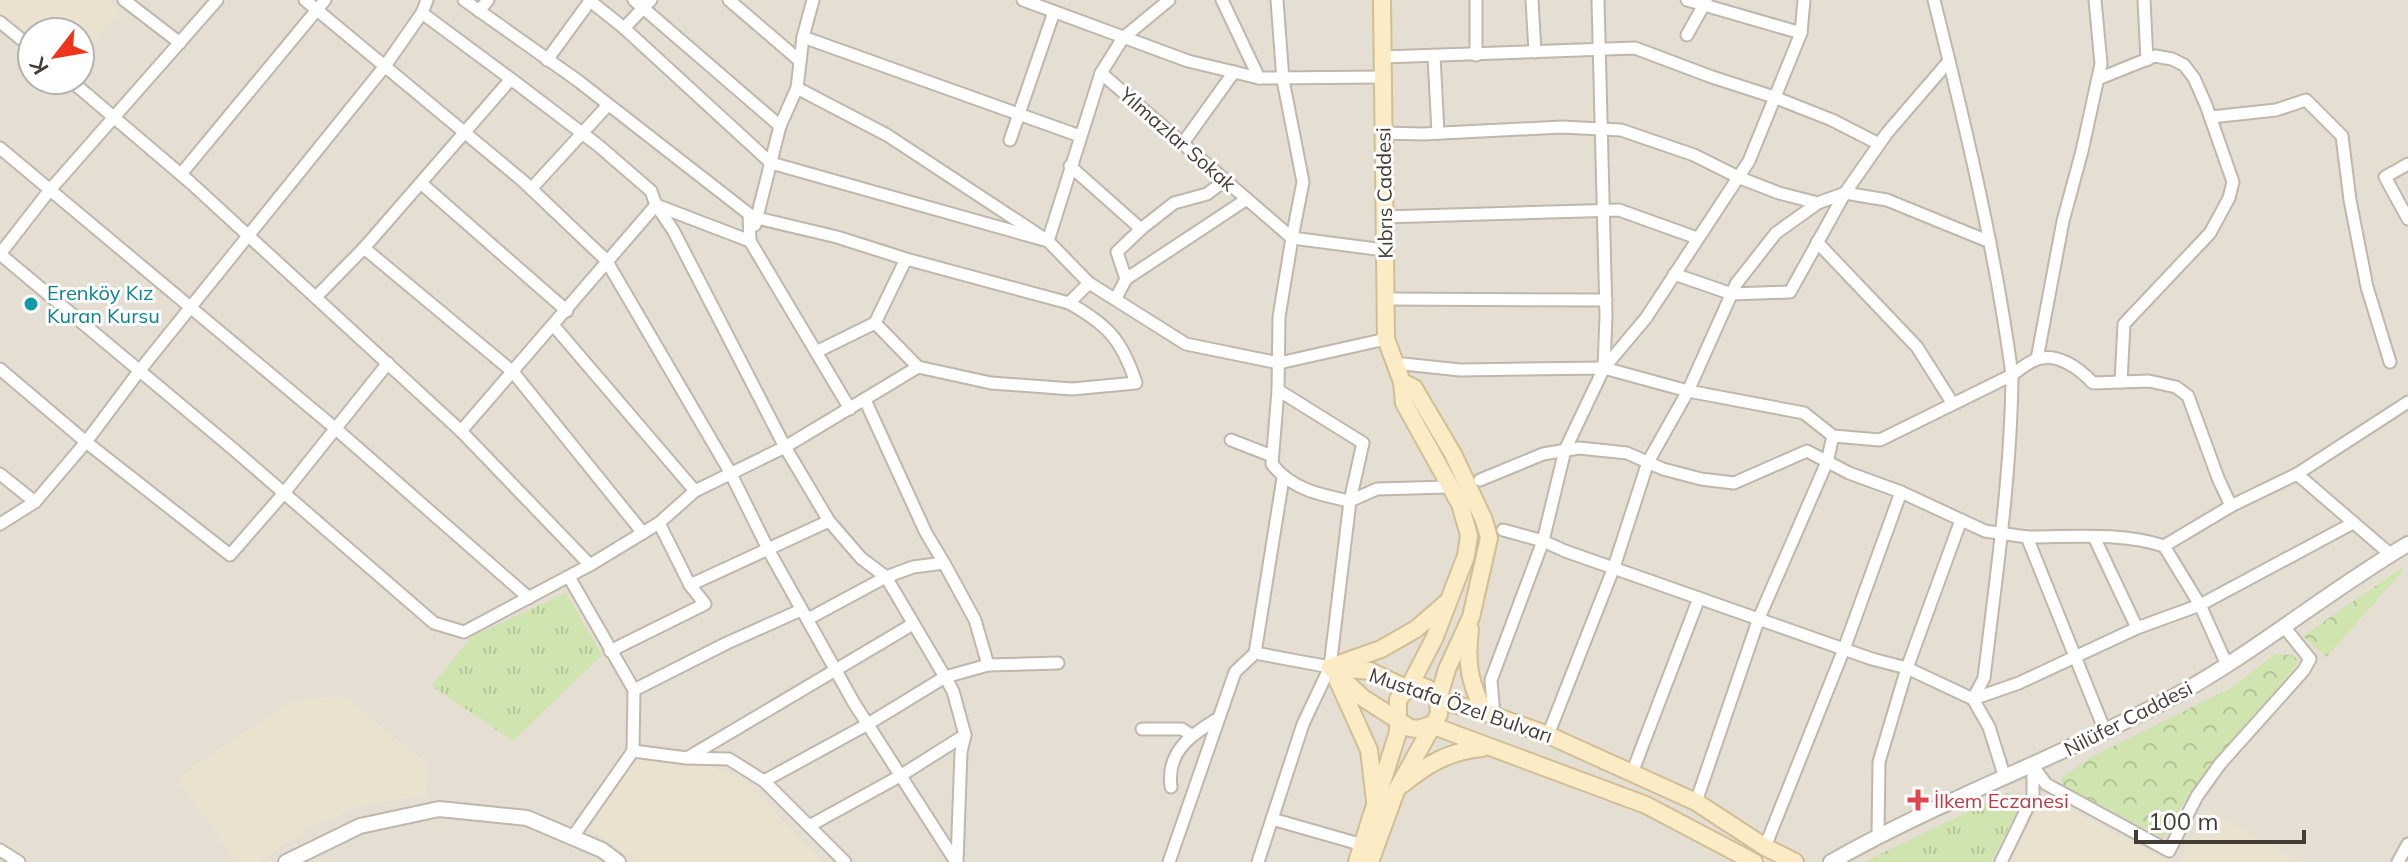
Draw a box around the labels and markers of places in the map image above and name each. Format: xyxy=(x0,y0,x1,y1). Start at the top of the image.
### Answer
place label: Erenköy Kız Kuran Kursu xyxy=(47,280,160,328)
marker: Erenköy Kız Kuran Kursu xyxy=(22,295,40,313)
place label: İlkem Eczanesi xyxy=(1934,788,2069,813)
marker: İlkem Eczanesi xyxy=(1909,791,1927,809)

